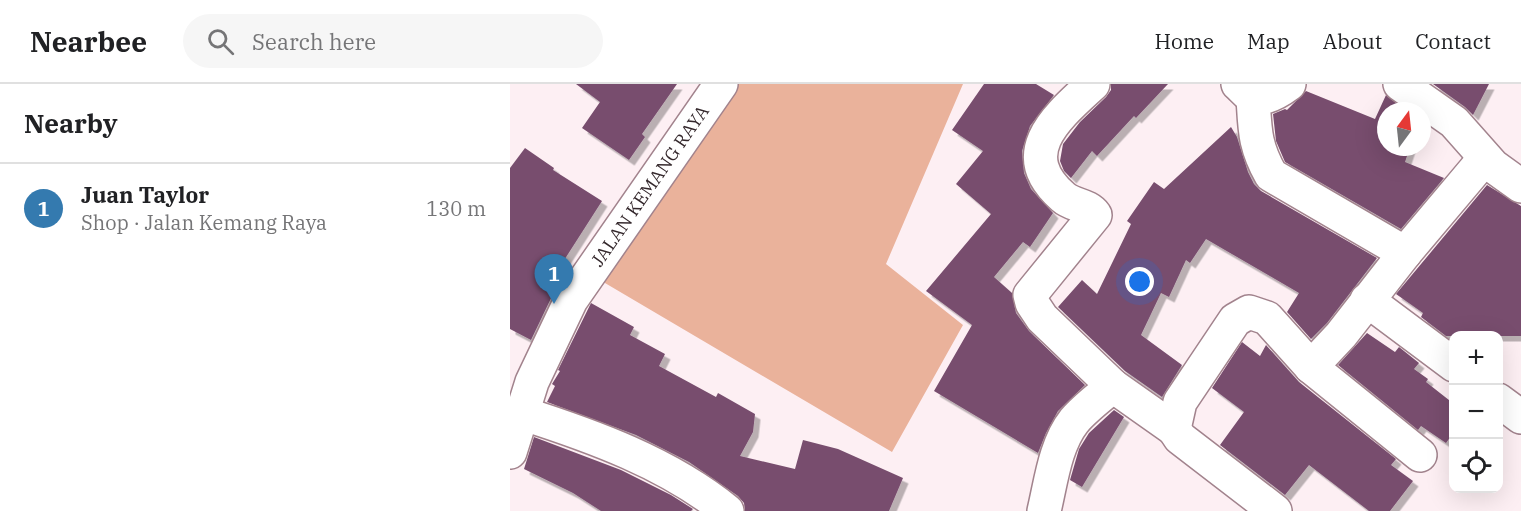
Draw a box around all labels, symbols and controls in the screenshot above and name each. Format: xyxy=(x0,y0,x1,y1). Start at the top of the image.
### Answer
search box xyxy=(183,14,603,68)
text: Nearbee xyxy=(30,23,147,60)
icon: search xyxy=(204,25,237,58)
text: Search here xyxy=(252,27,376,56)
text: Home xyxy=(1154,27,1214,55)
text: Map xyxy=(1247,27,1290,55)
text: About xyxy=(1323,27,1382,55)
text: Contact xyxy=(1415,27,1491,55)
street label: JALAN KEMANG RAYA xyxy=(586,100,714,271)
north arrow xyxy=(1377,102,1431,156)
text: Nearby xyxy=(24,106,118,140)
text: Juan Taylor xyxy=(81,180,209,209)
text: 1 xyxy=(38,195,50,222)
text: 130 m xyxy=(426,195,486,222)
text: Shop · Jalan Kemang Raya xyxy=(81,209,327,236)
pin: 1 xyxy=(534,254,573,304)
your location xyxy=(1125,267,1154,296)
map controls xyxy=(1449,331,1503,493)
button: + xyxy=(1449,331,1503,385)
button: − xyxy=(1449,385,1503,439)
button: locate xyxy=(1449,439,1503,493)

